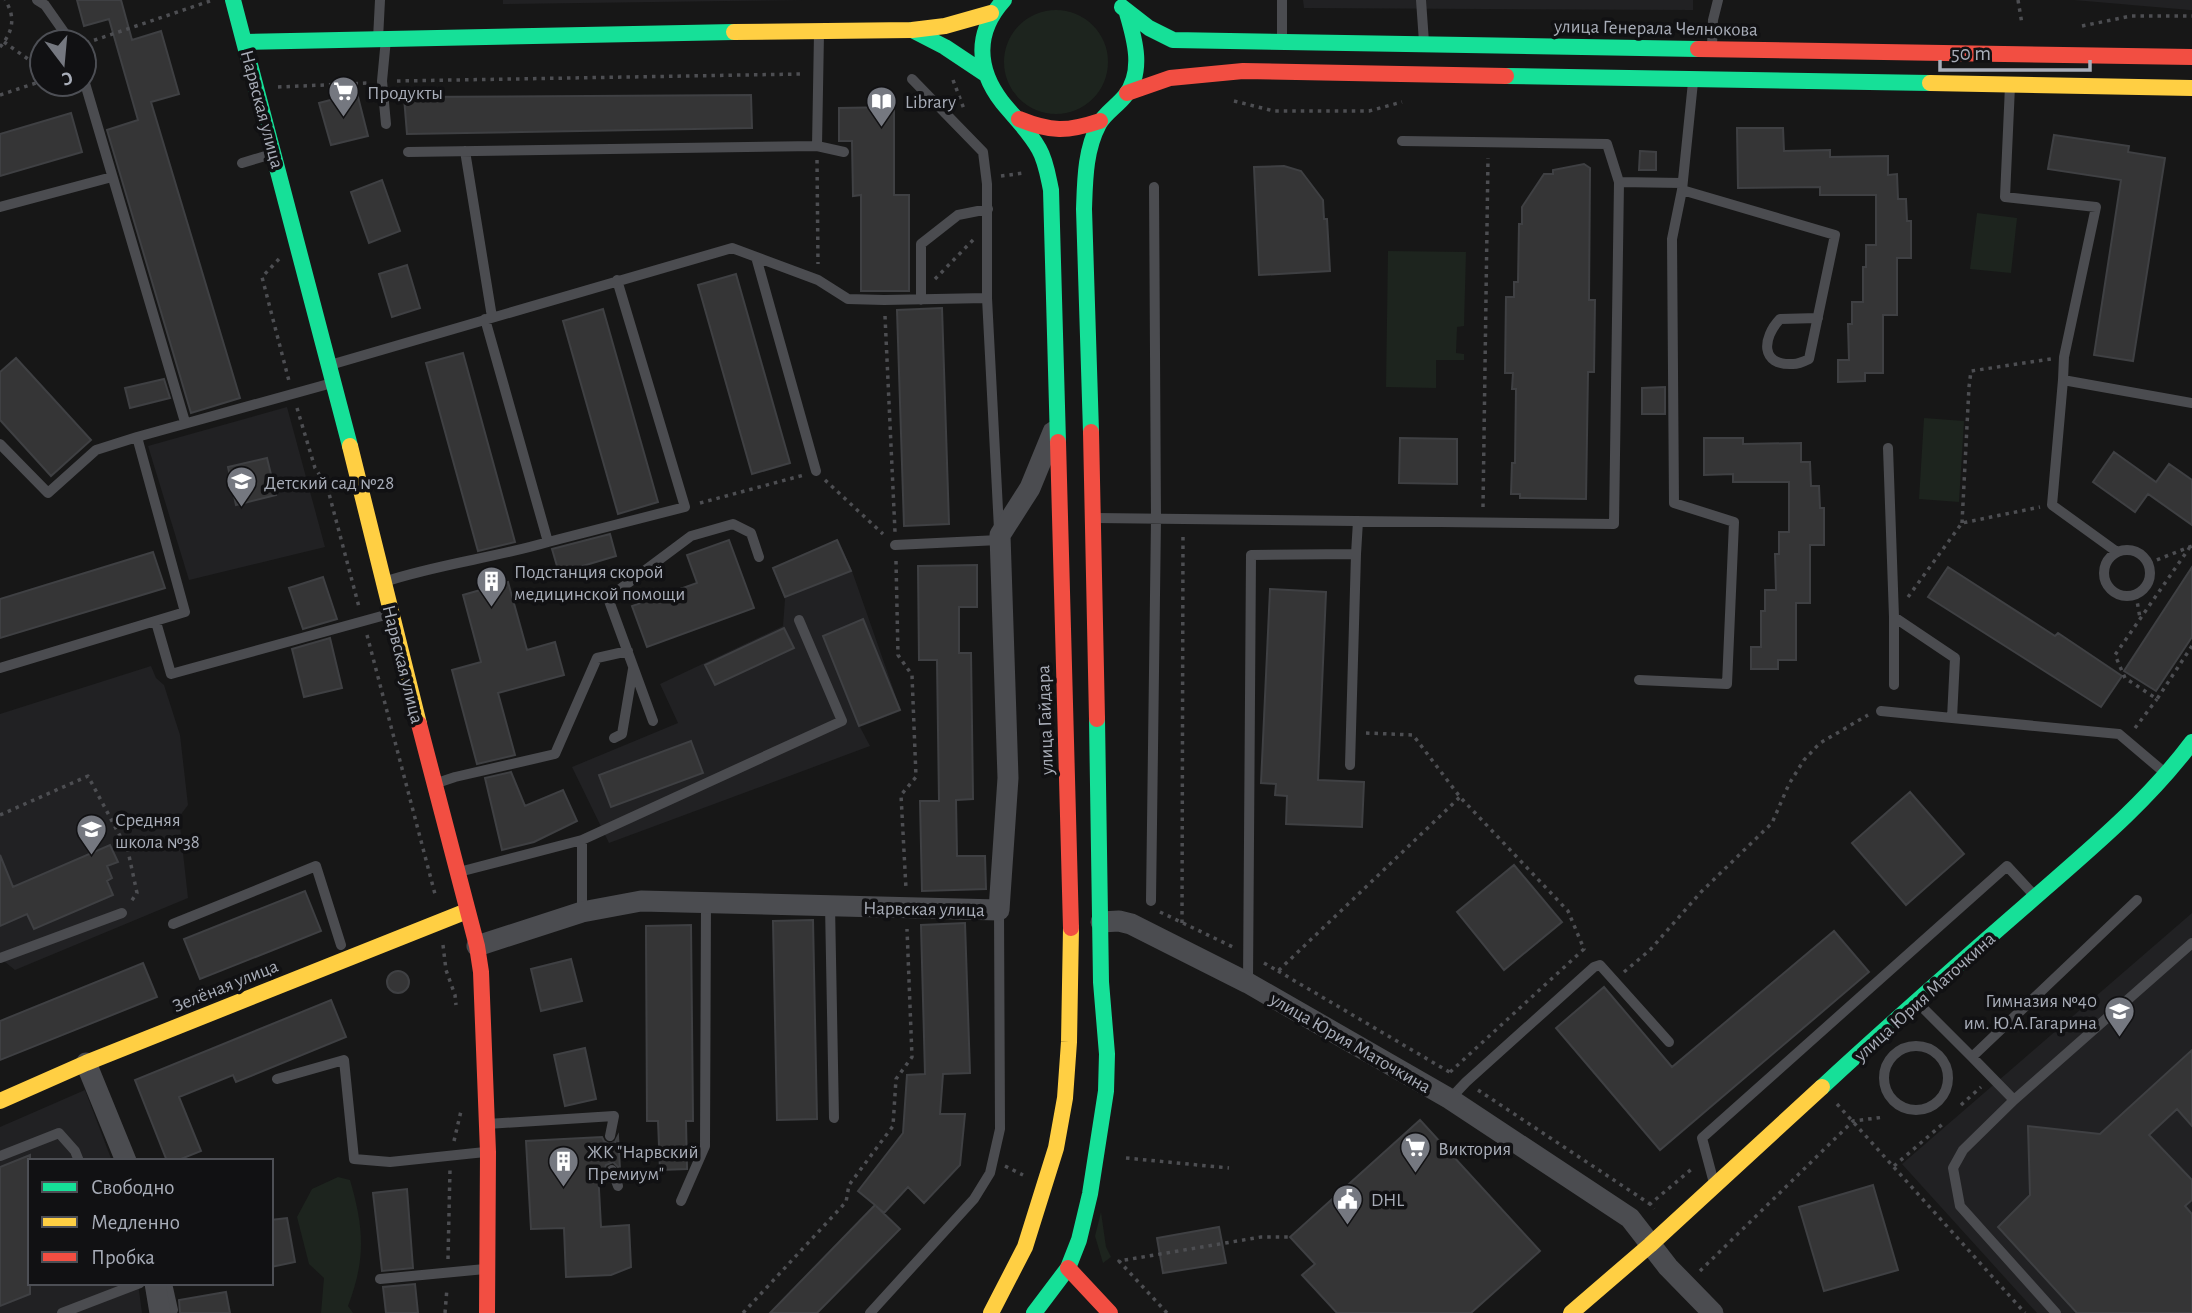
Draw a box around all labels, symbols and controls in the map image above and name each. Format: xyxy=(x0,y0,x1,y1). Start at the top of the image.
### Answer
street label: улица Генерала Челнокова xyxy=(1553,17,1758,40)
north arrow xyxy=(28,28,98,98)
scale bar xyxy=(1940,28,2090,72)
text: 50 m xyxy=(1951,43,1991,64)
street label: Нарвская улица xyxy=(237,48,287,171)
text: С xyxy=(60,67,75,88)
supermarket icon: Продукты xyxy=(327,75,361,119)
place label: Продукты xyxy=(367,84,443,103)
library icon: Library xyxy=(865,84,899,128)
place label: Library xyxy=(905,93,956,112)
school or university icon: Детский сад №28 xyxy=(224,465,258,509)
place label: Детский сад №28 xyxy=(264,474,394,493)
place label: Подстанция скорой медицинской помощи xyxy=(514,563,685,604)
building icon: Подстанция скорой медицинской помощи xyxy=(474,565,508,609)
street label: Нарвская улица xyxy=(379,603,427,726)
street label: улица Гайдара xyxy=(1034,664,1057,776)
place label: Средняя школа №38 xyxy=(115,811,200,852)
school or university icon: Средняя школа №38 xyxy=(75,813,109,857)
street label: Нарвская улица xyxy=(863,899,985,920)
street label: улица Юрия Маточкина xyxy=(1850,929,1999,1066)
street label: Зелёная улица xyxy=(170,957,281,1016)
street label: улица Юрия Маточкина xyxy=(1266,989,1434,1097)
place label: Гимназия №40 им. Ю.А.Гагарина xyxy=(1964,992,2097,1033)
school or university icon: Гимназия №40 им. Ю.А.Гагарина xyxy=(2103,994,2137,1038)
supermarket icon: Виктория xyxy=(1398,1131,1432,1175)
place label: Виктория xyxy=(1438,1140,1511,1159)
place label: ЖК "Нарвский Премиум" xyxy=(587,1143,698,1184)
building icon: ЖК "Нарвский Премиум" xyxy=(547,1145,581,1189)
legend xyxy=(28,1159,273,1285)
text: Свободно xyxy=(91,1177,175,1198)
public building icon: DHL xyxy=(1331,1182,1365,1226)
place label: DHL xyxy=(1371,1191,1404,1210)
text: Медленно xyxy=(91,1212,180,1233)
text: Пробка xyxy=(91,1247,155,1268)

